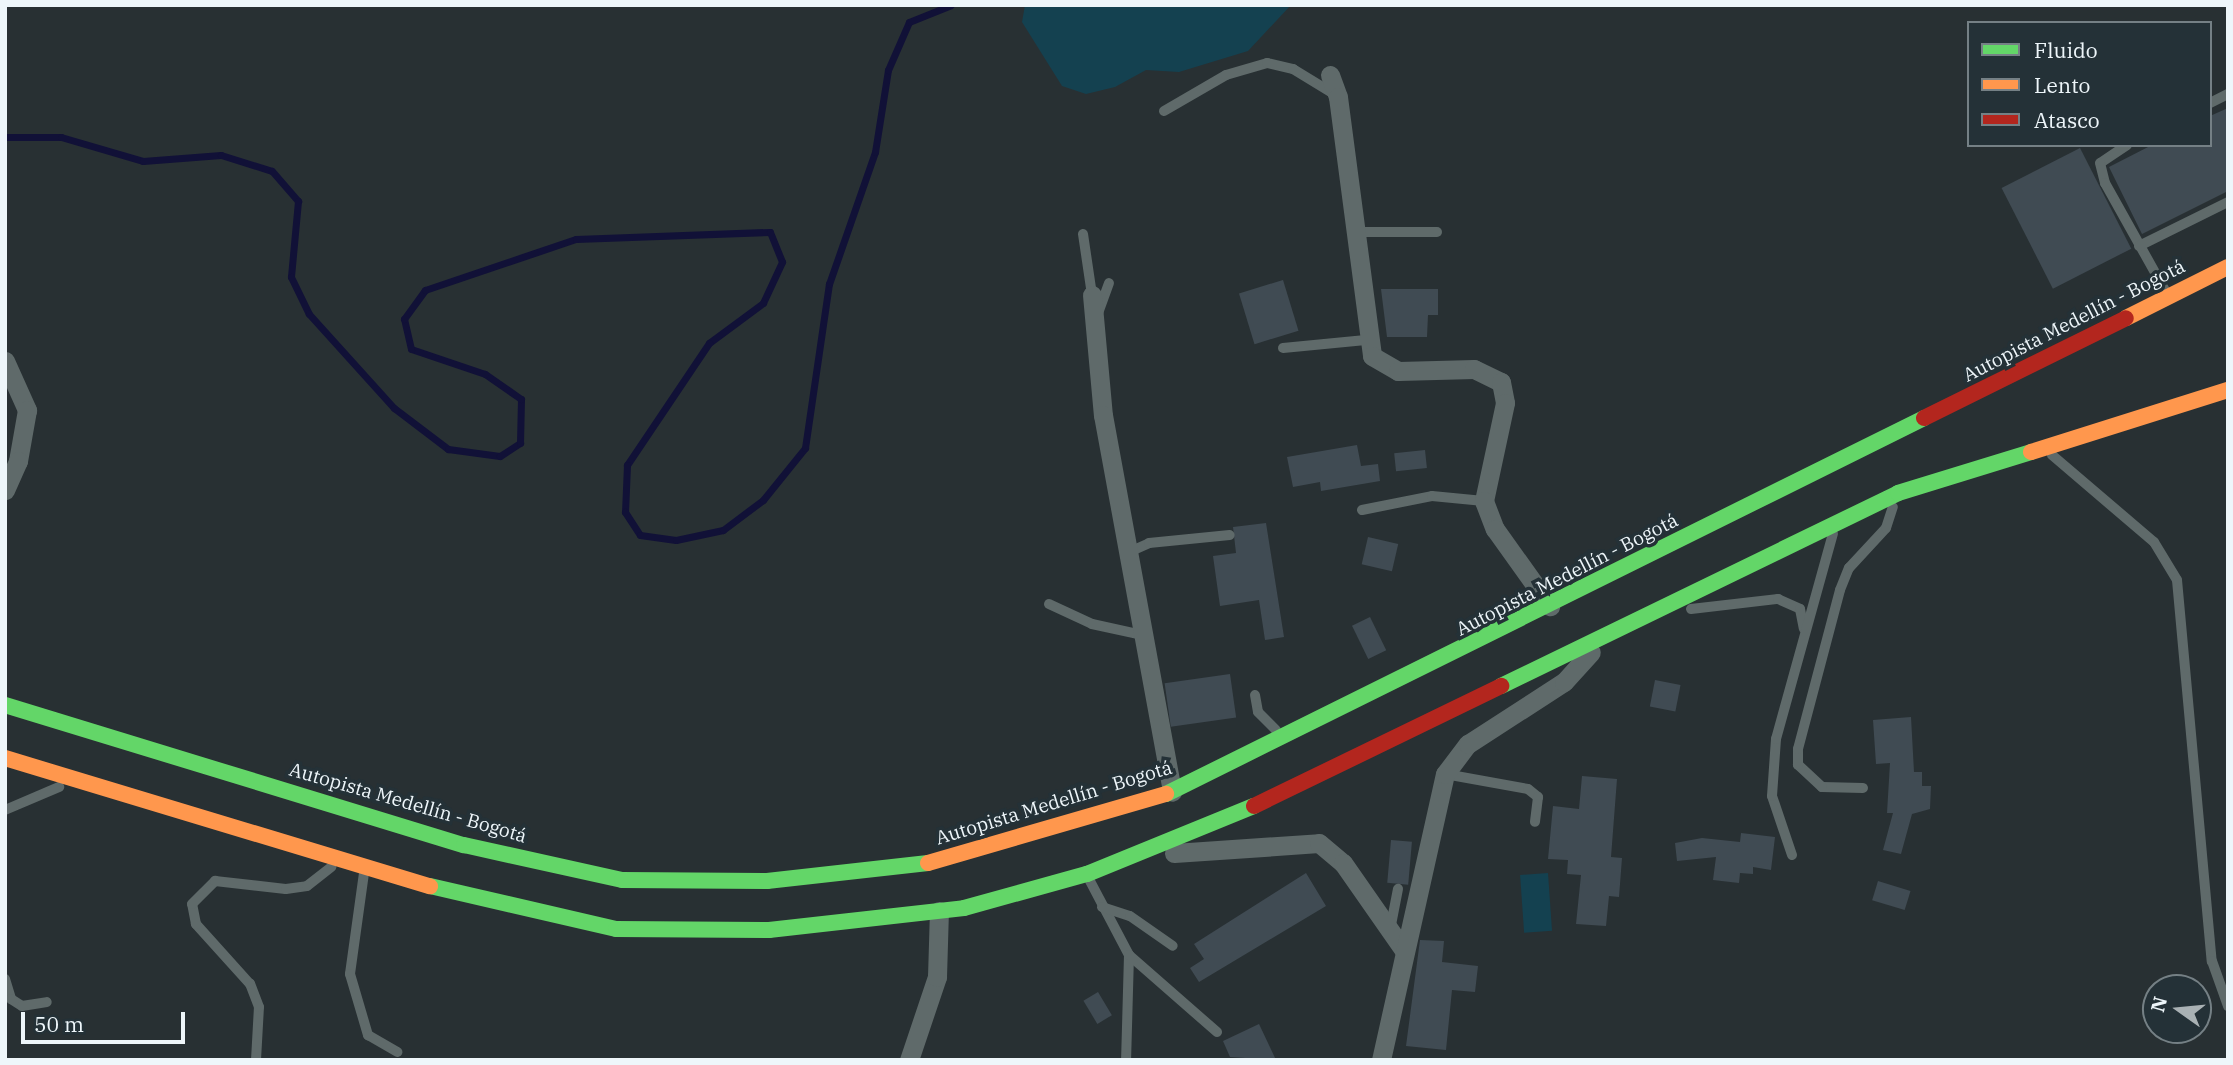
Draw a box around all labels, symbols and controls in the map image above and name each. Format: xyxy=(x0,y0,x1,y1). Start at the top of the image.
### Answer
legend xyxy=(1967,21,2212,147)
text: Fluido xyxy=(2034,36,2098,64)
text: Lento xyxy=(2034,71,2090,99)
text: Atasco xyxy=(2034,106,2100,134)
street label: Autopista Medellín - Bogotá xyxy=(1959,255,2189,387)
street label: Autopista Medellín - Bogotá xyxy=(1452,509,1682,641)
street label: Autopista Medellín - Bogotá xyxy=(933,756,1175,850)
street label: Autopista Medellín - Bogotá xyxy=(287,758,529,848)
north arrow xyxy=(2142,974,2212,1044)
text: N xyxy=(2145,994,2172,1014)
scale bar xyxy=(24,998,189,1042)
text: 50 m xyxy=(34,1010,84,1038)

